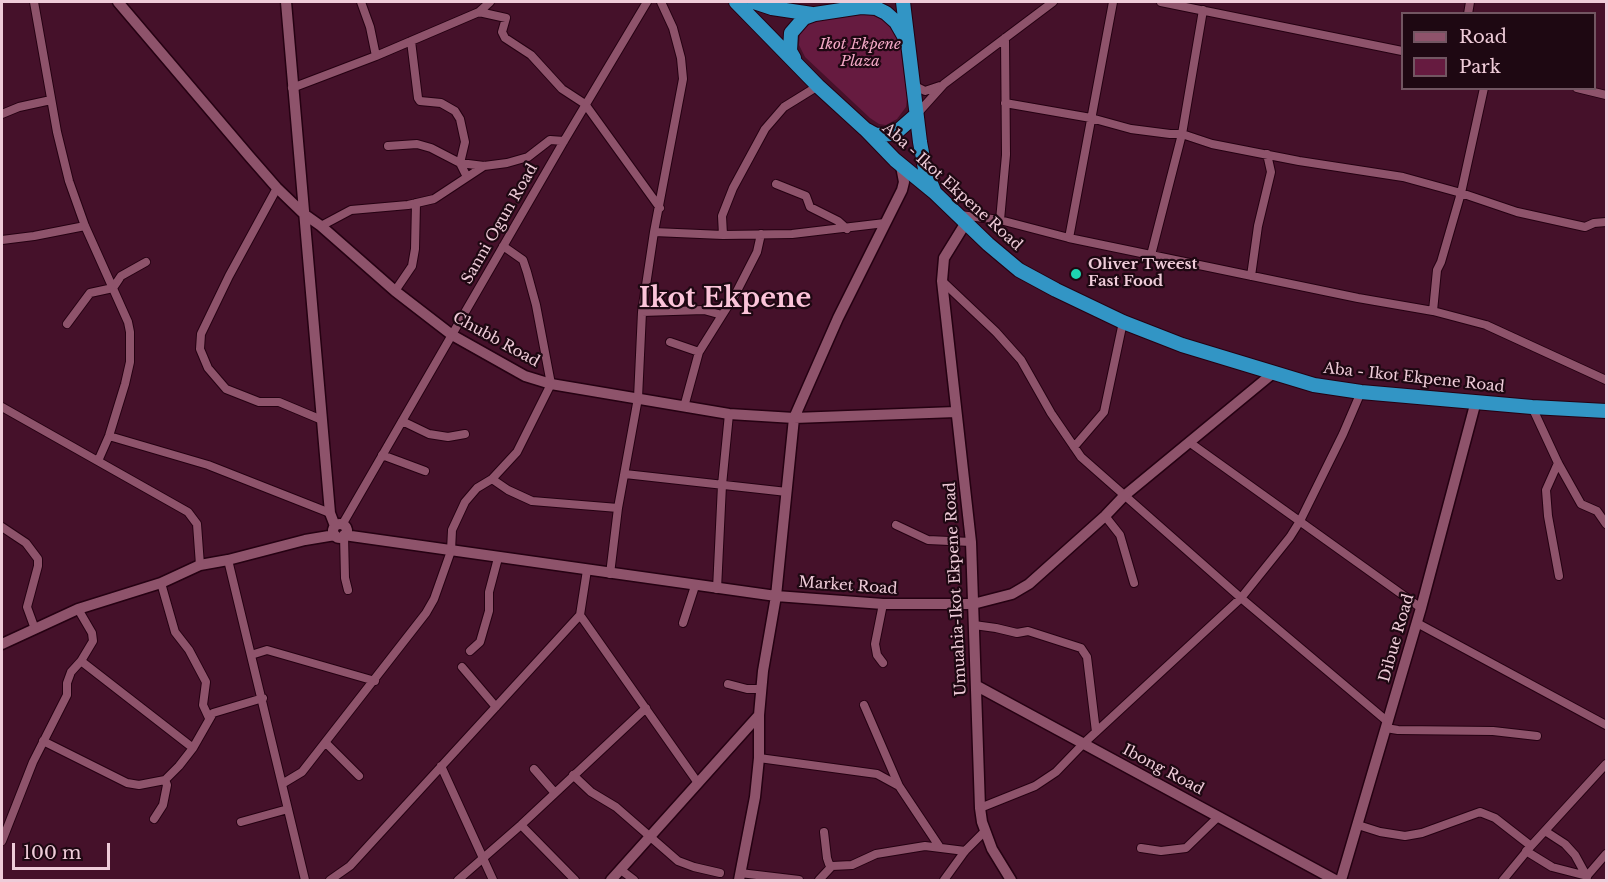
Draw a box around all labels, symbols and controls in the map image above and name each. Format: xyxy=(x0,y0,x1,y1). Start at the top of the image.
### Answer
legend xyxy=(1401,12,1596,90)
text: Road xyxy=(1459,26,1507,48)
park label: Ikot Ekpene Plaza xyxy=(819,36,901,71)
text: Park xyxy=(1459,56,1501,78)
street label: Aba - Ikot Ekpene Road xyxy=(878,119,1026,255)
street label: Sanni Ogun Road xyxy=(458,161,542,287)
place label: Oliver Tweest Fast Food xyxy=(1088,256,1197,291)
marker: Oliver Tweest Fast Food xyxy=(1069,267,1083,281)
district label: Ikot Ekpene xyxy=(639,283,811,315)
street label: Chubb Road xyxy=(450,309,542,371)
street label: Aba - Ikot Ekpene Road xyxy=(1323,360,1505,396)
street label: Umuahia-Ikot Ekpene Road xyxy=(941,482,971,696)
street label: Market Road xyxy=(798,574,898,598)
street label: Dibue Road xyxy=(1376,592,1418,684)
street label: Ibong Road xyxy=(1119,741,1207,799)
scale bar xyxy=(15,831,112,869)
text: 100 m xyxy=(23,842,81,864)

